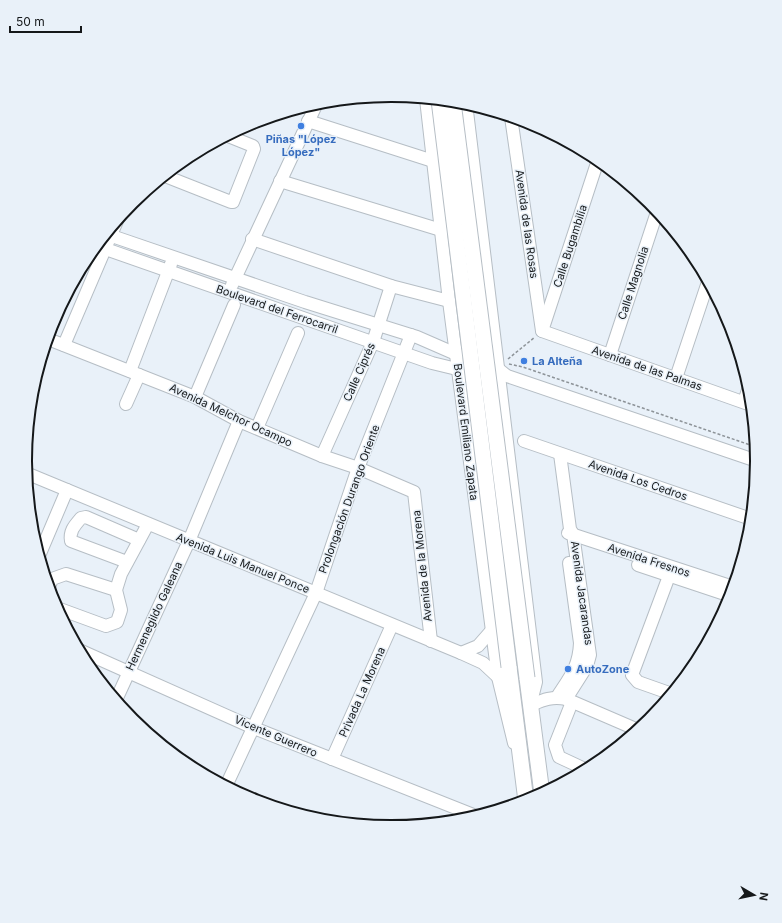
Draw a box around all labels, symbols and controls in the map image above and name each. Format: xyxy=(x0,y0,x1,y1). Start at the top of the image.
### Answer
scale bar xyxy=(10,8,81,34)
text: 50 m xyxy=(16,14,45,29)
marker: Piñas "López López" xyxy=(296,121,306,131)
place label: Piñas "López López" xyxy=(266,132,336,159)
street label: Avenida de las Rosas xyxy=(512,169,542,279)
street label: Calle Bugambilia xyxy=(550,203,590,289)
street label: Calle Magnolia xyxy=(615,244,651,322)
street label: Boulevard del Ferrocarril xyxy=(214,282,340,336)
street label: Calle Ciprés xyxy=(340,340,378,403)
street label: Avenida de las Palmas xyxy=(590,343,704,394)
place label: La Alteña xyxy=(532,354,582,368)
marker: La Alteña xyxy=(519,356,529,366)
street label: Boulevard Emiliano Zapata xyxy=(451,363,481,501)
street label: Avenida Melchor Ocampo xyxy=(167,380,295,450)
street label: Prolongación Durango Oriente xyxy=(316,423,382,575)
street label: Avenida Los Cedros xyxy=(587,457,689,504)
street label: Avenida de la Morena xyxy=(409,509,435,623)
street label: Avenida Luis Manuel Ponce xyxy=(174,530,312,596)
street label: Avenida Jacarandas xyxy=(568,540,596,646)
street label: Avenida Fresnos xyxy=(606,540,692,580)
street label: Hermenegildo Galeana xyxy=(123,559,185,673)
street label: Privada La Morena xyxy=(336,645,388,739)
place label: AutoZone xyxy=(576,662,630,676)
marker: AutoZone xyxy=(563,664,573,674)
street label: Vicente Guerrero xyxy=(232,712,320,760)
north arrow xyxy=(734,875,774,915)
text: N xyxy=(756,891,771,902)

